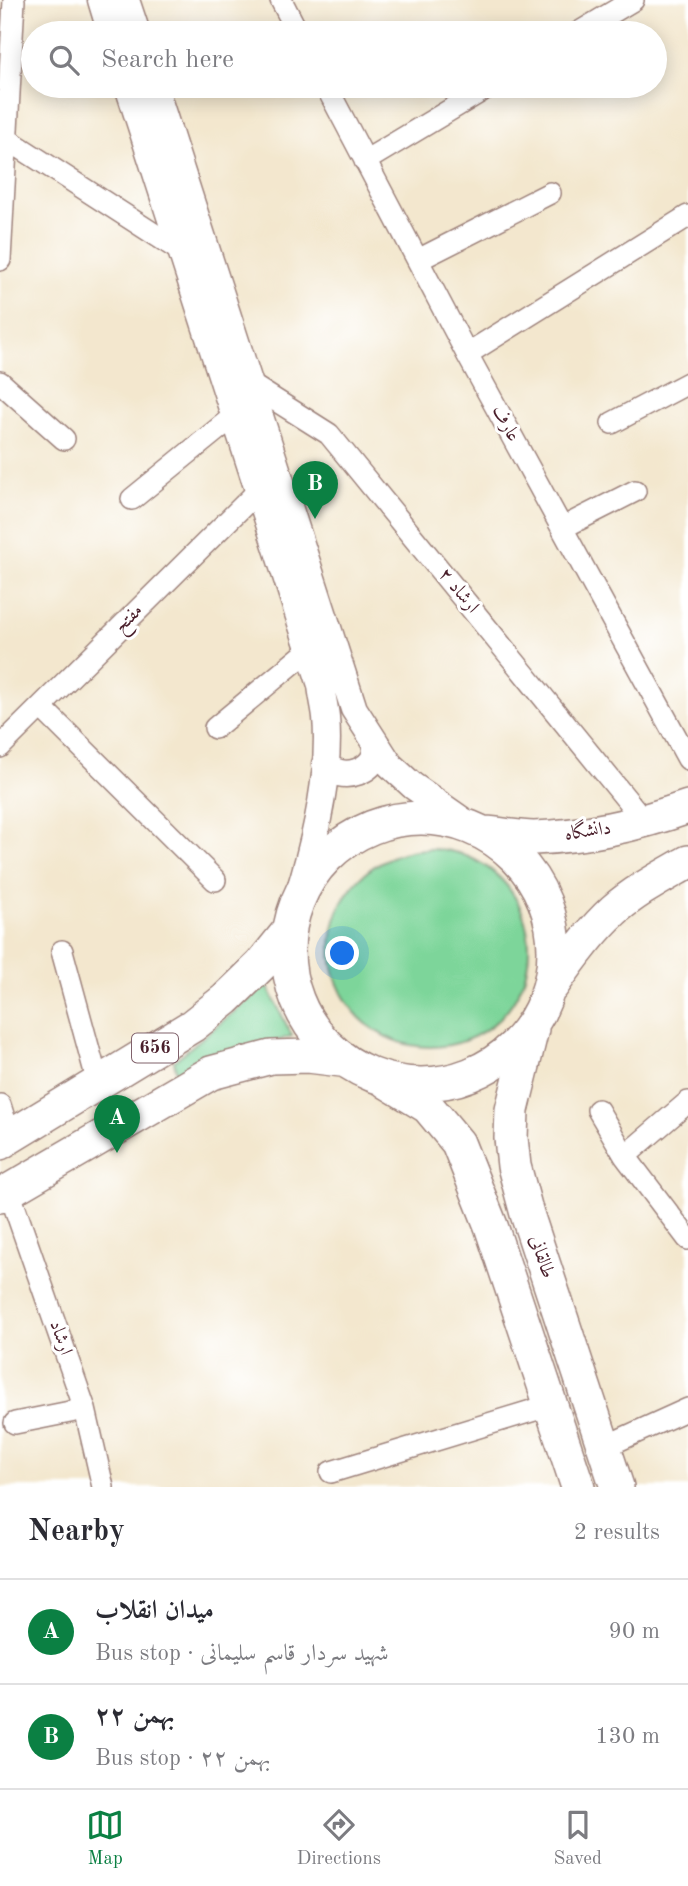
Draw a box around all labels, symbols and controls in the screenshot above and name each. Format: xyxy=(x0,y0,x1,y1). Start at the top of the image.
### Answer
search box xyxy=(21,21,667,98)
icon: search xyxy=(45,41,83,79)
text: Search here xyxy=(101,47,234,73)
street label: عارف xyxy=(487,403,523,445)
pin: B xyxy=(292,461,338,519)
street label: ارشاد ۲ xyxy=(434,565,482,617)
street label: مفتح xyxy=(111,601,151,641)
street label: دانشگاه xyxy=(563,814,613,845)
your location xyxy=(325,936,359,970)
road number: 656 xyxy=(132,1034,178,1063)
pin: A xyxy=(94,1095,140,1153)
street label: طالقانی xyxy=(525,1233,557,1281)
street label: ارشاد xyxy=(45,1318,75,1358)
text: Nearby xyxy=(28,1517,125,1547)
text: 2 results xyxy=(574,1521,660,1544)
text: میدان انقلاب xyxy=(95,1598,214,1624)
text: A xyxy=(42,1620,60,1643)
text: 90 m xyxy=(609,1620,660,1643)
text: Bus stop · شهید سردار قاسم سلیمانی xyxy=(95,1642,389,1665)
text: ۲۲ بهمن xyxy=(95,1703,175,1729)
text: B xyxy=(43,1725,59,1748)
text: 130 m xyxy=(595,1725,660,1748)
text: Bus stop · ۲۲ بهمن xyxy=(95,1747,271,1770)
tab: Map xyxy=(86,1806,124,1871)
tab: Directions xyxy=(297,1806,381,1871)
tab: Saved xyxy=(553,1806,602,1871)

